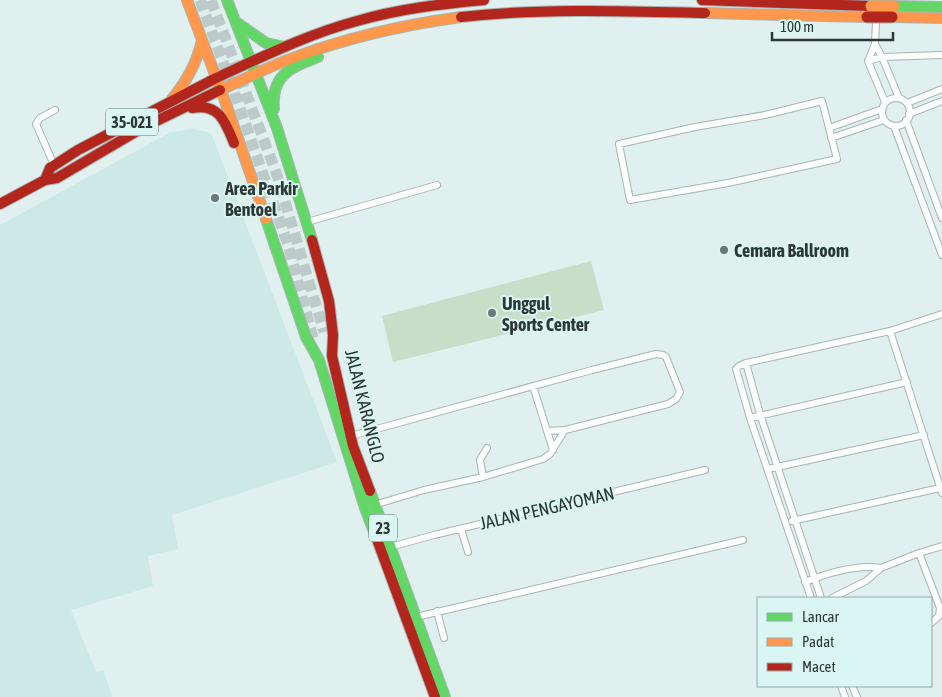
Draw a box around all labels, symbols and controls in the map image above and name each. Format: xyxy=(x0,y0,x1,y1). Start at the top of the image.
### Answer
scale bar xyxy=(772,10,893,42)
text: 100 m xyxy=(780,18,814,35)
road number: 35-021 xyxy=(106,108,158,136)
place label: Area Parkir Bentoel xyxy=(224,178,298,220)
marker: Area Parkir Bentoel xyxy=(209,192,221,204)
place label: Cemara Ballroom xyxy=(734,240,849,261)
marker: Cemara Ballroom xyxy=(718,244,730,256)
place label: Unggul Sports Center xyxy=(502,293,590,335)
marker: Unggul Sports Center xyxy=(486,307,498,319)
street label: JALAN KARANGLO xyxy=(341,347,389,465)
street label: JALAN PENGAYOMAN xyxy=(478,482,616,534)
road number: 23 xyxy=(369,514,397,542)
legend xyxy=(757,597,932,687)
text: Lancar xyxy=(802,608,840,625)
text: Padat xyxy=(802,633,834,650)
text: Macet xyxy=(802,658,836,675)

